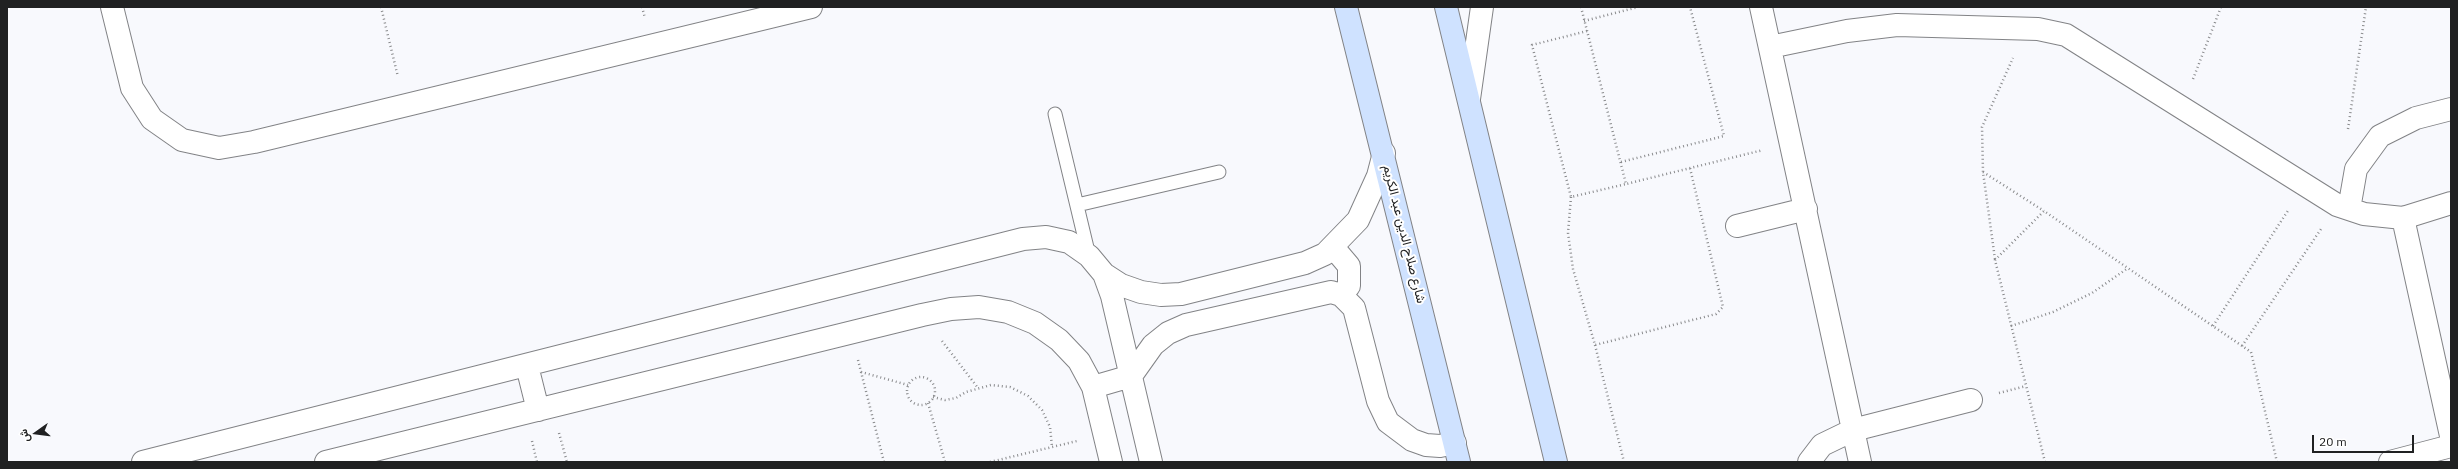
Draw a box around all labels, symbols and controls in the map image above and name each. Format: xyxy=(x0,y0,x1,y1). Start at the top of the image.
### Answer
street label: شارع صلاح الدين عبد الكريم xyxy=(1379,163,1429,305)
north arrow xyxy=(16,413,56,453)
scale bar xyxy=(2314,427,2416,453)
text: ش xyxy=(16,428,33,444)
text: 20 m xyxy=(2319,434,2347,449)

